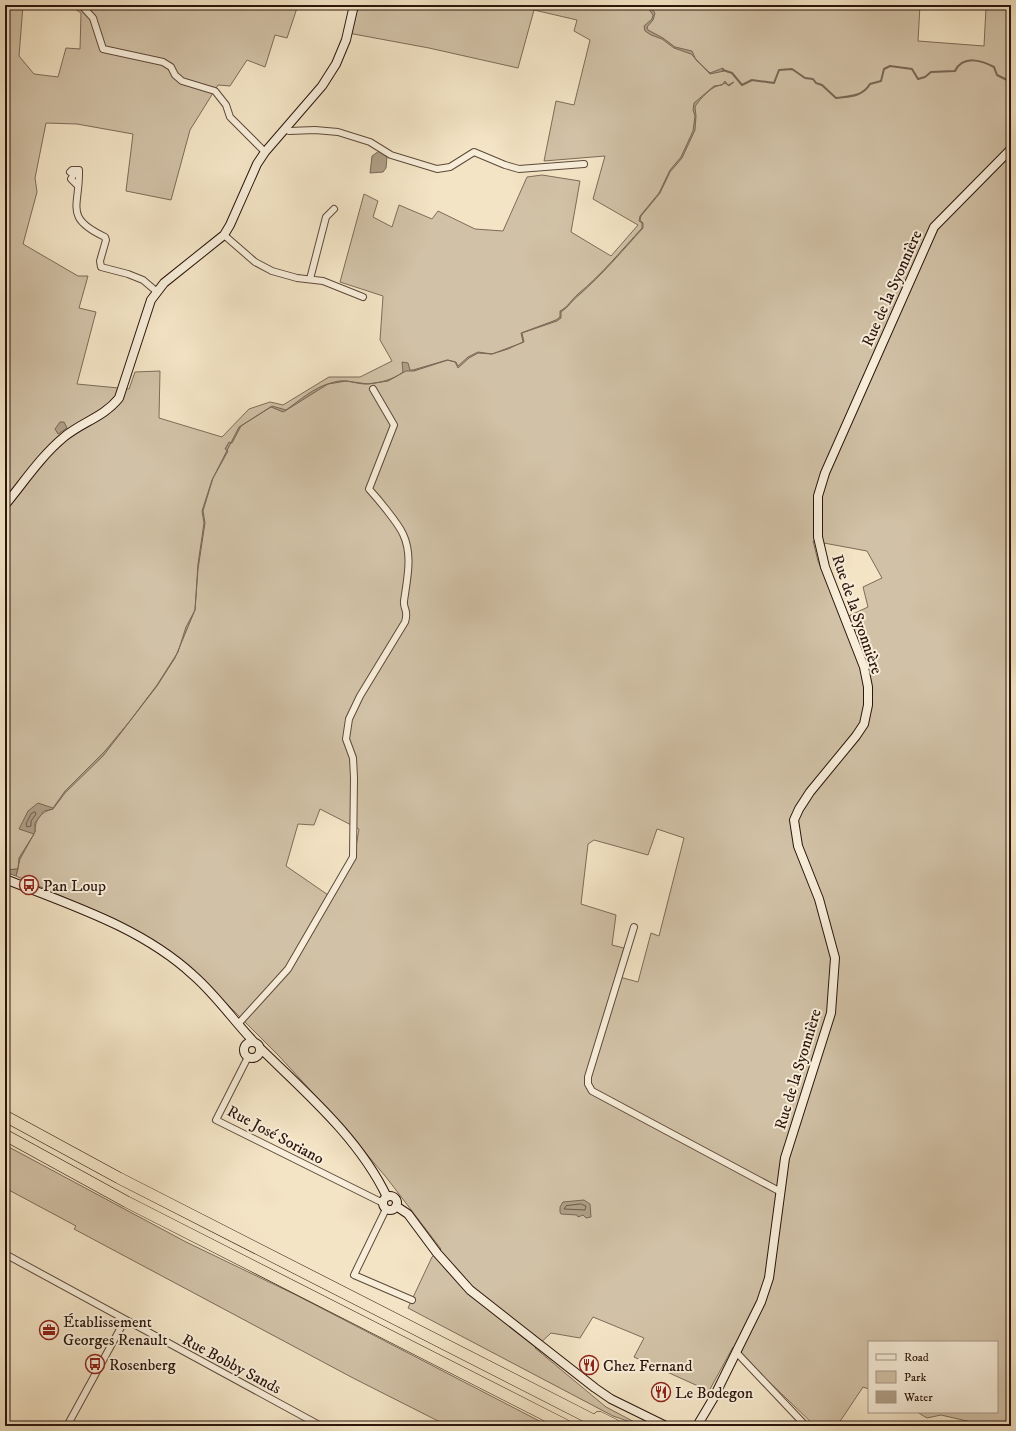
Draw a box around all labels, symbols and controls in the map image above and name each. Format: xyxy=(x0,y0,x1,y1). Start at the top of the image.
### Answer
street label: Rue de la Syonnière xyxy=(857,227,927,350)
street label: Rue de la Syonnière xyxy=(827,552,887,677)
bus stop icon: Pan Loup xyxy=(18,874,40,896)
place label: Pan Loup xyxy=(43,876,106,896)
street label: Rue de la Syonnière xyxy=(770,1006,826,1132)
street label: Rue José Soriano xyxy=(224,1101,328,1169)
place label: Établissement Georges Renault xyxy=(63,1312,168,1350)
office icon: Établissement Georges Renault xyxy=(38,1319,60,1341)
street label: Rue Bobby Sands xyxy=(179,1329,284,1398)
legend xyxy=(868,1341,998,1413)
text: Road xyxy=(904,1350,929,1365)
bus stop icon: Rosenberg xyxy=(84,1353,106,1375)
restaurant icon: Chez Fernand xyxy=(578,1354,600,1376)
place label: Rosenberg xyxy=(109,1355,176,1375)
place label: Chez Fernand xyxy=(603,1356,692,1376)
text: Park xyxy=(904,1370,926,1385)
restaurant icon: Le Bodegon xyxy=(650,1381,672,1403)
place label: Le Bodegon xyxy=(675,1383,754,1403)
text: Water xyxy=(903,1390,933,1405)

